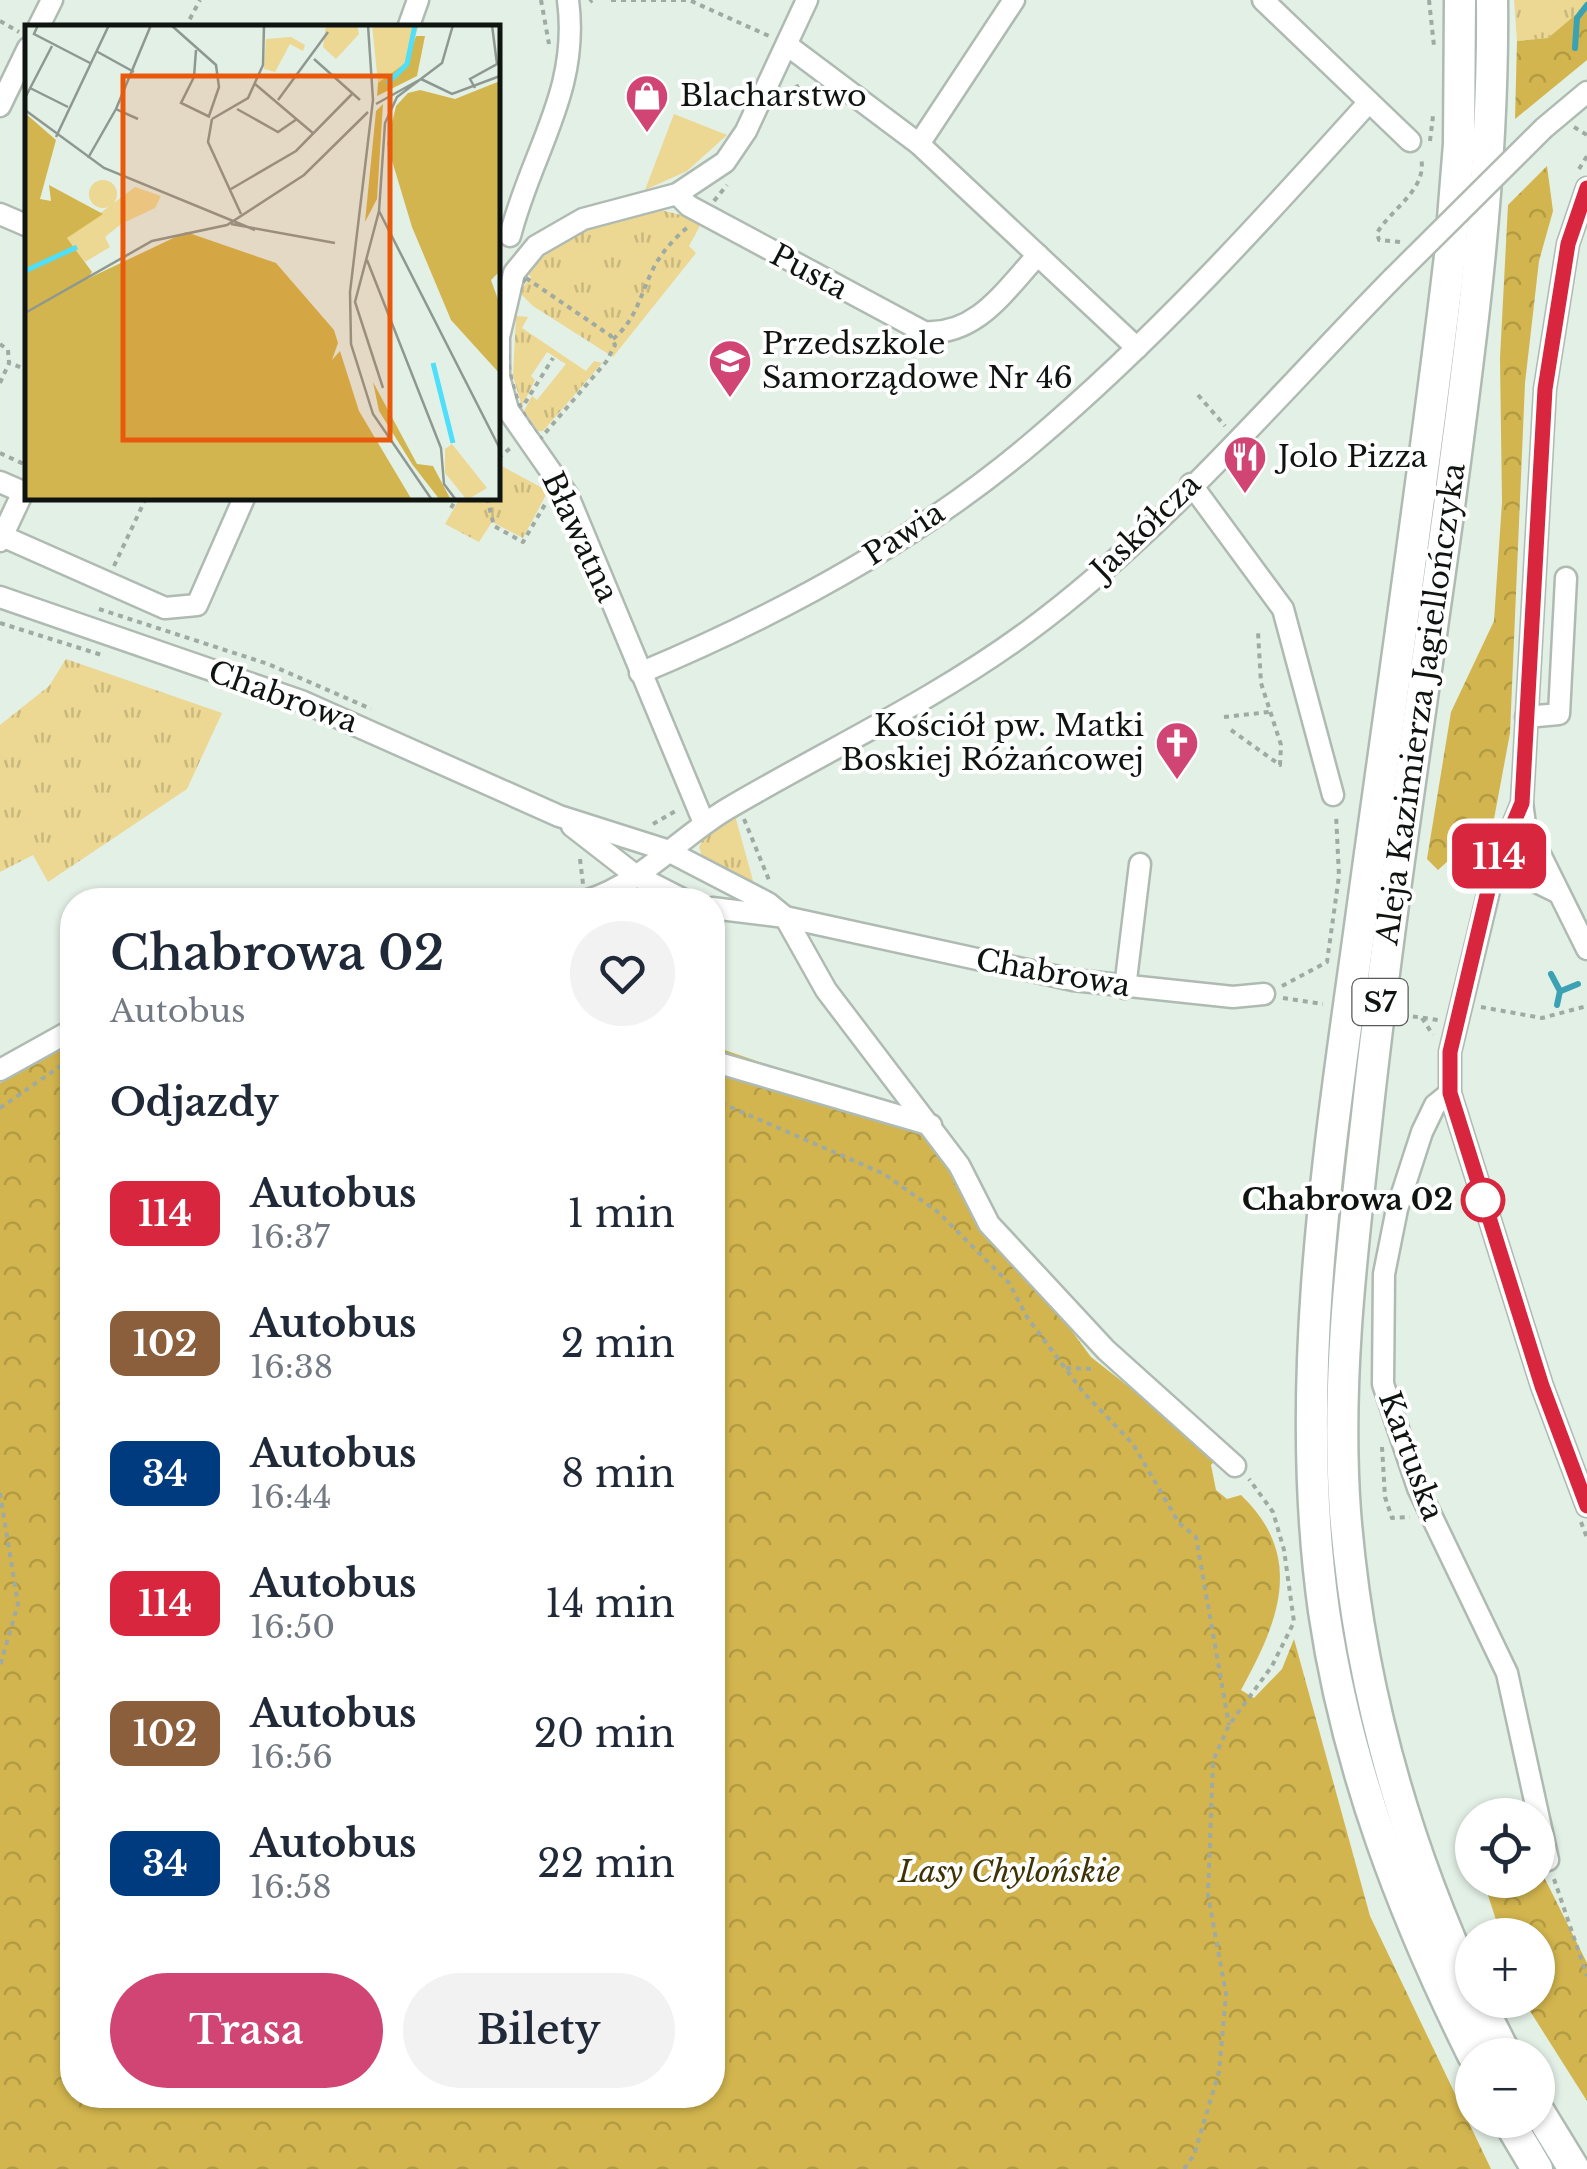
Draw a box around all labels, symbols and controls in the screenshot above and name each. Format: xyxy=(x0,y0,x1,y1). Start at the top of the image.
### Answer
inset map xyxy=(25,25,500,500)
shop icon: Blacharstwo xyxy=(624,73,670,134)
place label: Blacharstwo xyxy=(680,77,867,114)
street label: Pusta xyxy=(764,236,855,307)
place label: Przedszkole Samorządowe Nr 46 xyxy=(762,325,1073,396)
school or university icon: Przedszkole Samorządowe Nr 46 xyxy=(707,338,753,399)
restaurant icon: Jolo Pizza xyxy=(1222,434,1268,495)
place label: Jolo Pizza xyxy=(1274,438,1428,475)
street label: Aleja Kazimierza Jagiellończyka xyxy=(1368,460,1473,948)
street label: Jaskółcza xyxy=(1081,465,1208,590)
street label: Bławatna xyxy=(534,466,627,608)
street label: Pawia xyxy=(856,494,951,573)
street label: Chabrowa xyxy=(204,652,363,741)
place label: Kościół pw. Matki Boskiej Różańcowej xyxy=(841,707,1144,778)
church icon: Kościół pw. Matki Boskiej Różańcowej xyxy=(1154,720,1200,781)
line badge: 114 xyxy=(1442,824,1556,888)
text: 114 xyxy=(1472,835,1526,878)
button: heart xyxy=(570,921,675,1026)
text: Chabrowa 02 xyxy=(110,923,444,983)
street label: Chabrowa xyxy=(973,941,1133,1004)
road number: S7 xyxy=(1352,979,1408,1025)
text: Autobus xyxy=(110,991,246,1031)
text: Odjazdy xyxy=(110,1079,279,1126)
text: Autobus xyxy=(250,1170,417,1217)
marker: Chabrowa 02 xyxy=(1462,1179,1504,1221)
place label: Chabrowa 02 xyxy=(1242,1181,1453,1218)
text: 1 min xyxy=(567,1190,675,1237)
text: 114 xyxy=(138,1192,192,1235)
text: 16:37 xyxy=(250,1217,330,1257)
text: Autobus xyxy=(250,1300,417,1347)
text: 2 min xyxy=(561,1320,675,1367)
text: 102 xyxy=(133,1322,197,1365)
text: 16:38 xyxy=(250,1347,333,1387)
street label: Kartuska xyxy=(1371,1386,1452,1526)
text: Autobus xyxy=(250,1430,417,1477)
text: 8 min xyxy=(561,1450,675,1497)
text: 34 xyxy=(142,1452,188,1495)
text: 16:44 xyxy=(250,1477,331,1517)
text: Autobus xyxy=(250,1560,417,1607)
text: 14 min xyxy=(545,1580,675,1627)
text: 114 xyxy=(138,1582,192,1625)
text: 16:50 xyxy=(250,1607,335,1647)
text: Autobus xyxy=(250,1690,417,1737)
text: 20 min xyxy=(534,1710,675,1757)
text: 102 xyxy=(133,1712,197,1755)
text: 16:56 xyxy=(250,1737,333,1777)
map controls xyxy=(1455,1798,1555,2138)
button: locate xyxy=(1455,1798,1555,1898)
text: Autobus xyxy=(250,1820,417,1867)
text: 22 min xyxy=(537,1840,675,1887)
text: 34 xyxy=(142,1842,188,1885)
park label: Lasy Chylońskie xyxy=(897,1853,1120,1890)
text: 16:58 xyxy=(250,1867,332,1907)
button: + xyxy=(1455,1918,1555,2018)
button: Trasa xyxy=(110,1973,383,2088)
button: Bilety xyxy=(403,1973,675,2088)
button: − xyxy=(1455,2038,1555,2138)

